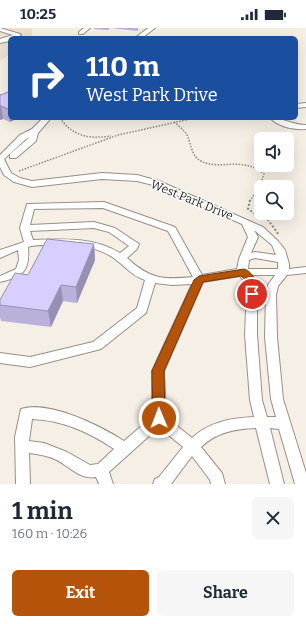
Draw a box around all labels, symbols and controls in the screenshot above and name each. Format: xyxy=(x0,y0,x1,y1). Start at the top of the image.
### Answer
text: 10:25 xyxy=(20,5,56,23)
text: 110 m xyxy=(86,50,160,83)
icon: right xyxy=(20,52,72,104)
text: West Park Drive xyxy=(86,84,218,106)
map controls xyxy=(254,132,294,220)
button: sound xyxy=(254,132,294,172)
street label: West Park Drive xyxy=(149,177,235,223)
button: search xyxy=(254,180,294,220)
pin xyxy=(235,277,269,311)
icon: arrive xyxy=(241,283,263,305)
position arrow xyxy=(138,397,180,439)
text: 1 min xyxy=(12,497,73,525)
button: close xyxy=(252,497,294,539)
text: 160 m · 10:26 xyxy=(12,526,87,541)
button: Exit xyxy=(12,570,149,616)
button: Share xyxy=(157,570,294,616)

